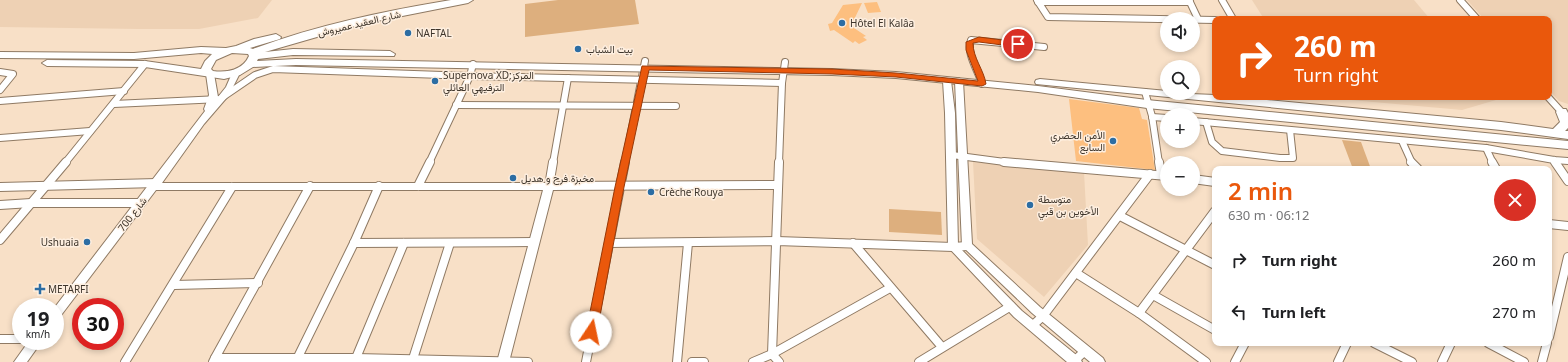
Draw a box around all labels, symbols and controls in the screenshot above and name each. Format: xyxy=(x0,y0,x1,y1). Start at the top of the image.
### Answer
street label: شارع العقيد عميروش xyxy=(316,7,402,39)
map controls xyxy=(1160,12,1200,196)
button: sound xyxy=(1160,12,1200,52)
place label: Hôtel El Kalâa xyxy=(850,16,914,30)
marker: Hôtel El Kalâa xyxy=(837,18,847,28)
place label: NAFTAL xyxy=(416,26,452,40)
pin xyxy=(1001,27,1035,61)
text: 260 m xyxy=(1294,27,1377,65)
marker: NAFTAL xyxy=(403,28,413,38)
icon: right xyxy=(1228,32,1280,84)
icon: arrive xyxy=(1007,33,1029,55)
place label: بيت الشباب xyxy=(586,42,633,56)
marker: بيت الشباب xyxy=(573,44,583,54)
button: search xyxy=(1160,60,1200,100)
text: Turn right xyxy=(1294,63,1378,87)
place label: Supernova XD;المركز الترفيهي العائلي xyxy=(443,68,534,96)
marker: Supernova XD;المركز الترفيهي العائلي xyxy=(430,76,440,86)
button: + xyxy=(1160,108,1200,148)
place label: الأمن الحضري السابع xyxy=(1050,128,1105,154)
marker: الأمن الحضري السابع xyxy=(1108,136,1118,146)
button: − xyxy=(1160,156,1200,196)
place label: مخبزة فرح و هديل xyxy=(521,171,594,185)
marker: مخبزة فرح و هديل xyxy=(508,173,518,183)
text: 2 min xyxy=(1228,174,1293,207)
button: close xyxy=(1494,179,1536,221)
place label: Crèche Rouya xyxy=(659,185,723,199)
marker: Crèche Rouya xyxy=(646,187,656,197)
place label: متوسطة الأخوين بن قبي xyxy=(1038,192,1099,220)
street label: شارع 700 xyxy=(114,194,150,234)
marker: متوسطة الأخوين بن قبي xyxy=(1025,200,1035,210)
text: 630 m · 06:12 xyxy=(1228,206,1309,224)
place label: Ushuaia xyxy=(41,235,79,249)
marker: Ushuaia xyxy=(82,237,92,247)
icon: right xyxy=(1228,249,1250,271)
text: Turn right xyxy=(1262,250,1337,270)
text: 260 m xyxy=(1492,250,1536,270)
place label: METARFI xyxy=(48,282,89,296)
marker: METARFI xyxy=(35,284,45,294)
speed limit sign: 30 xyxy=(72,298,124,350)
icon: left xyxy=(1228,301,1250,323)
text: Turn left xyxy=(1262,302,1326,322)
text: 270 m xyxy=(1492,302,1536,322)
text: 19 xyxy=(27,305,49,332)
position arrow xyxy=(570,311,612,353)
text: km/h xyxy=(26,327,50,341)

